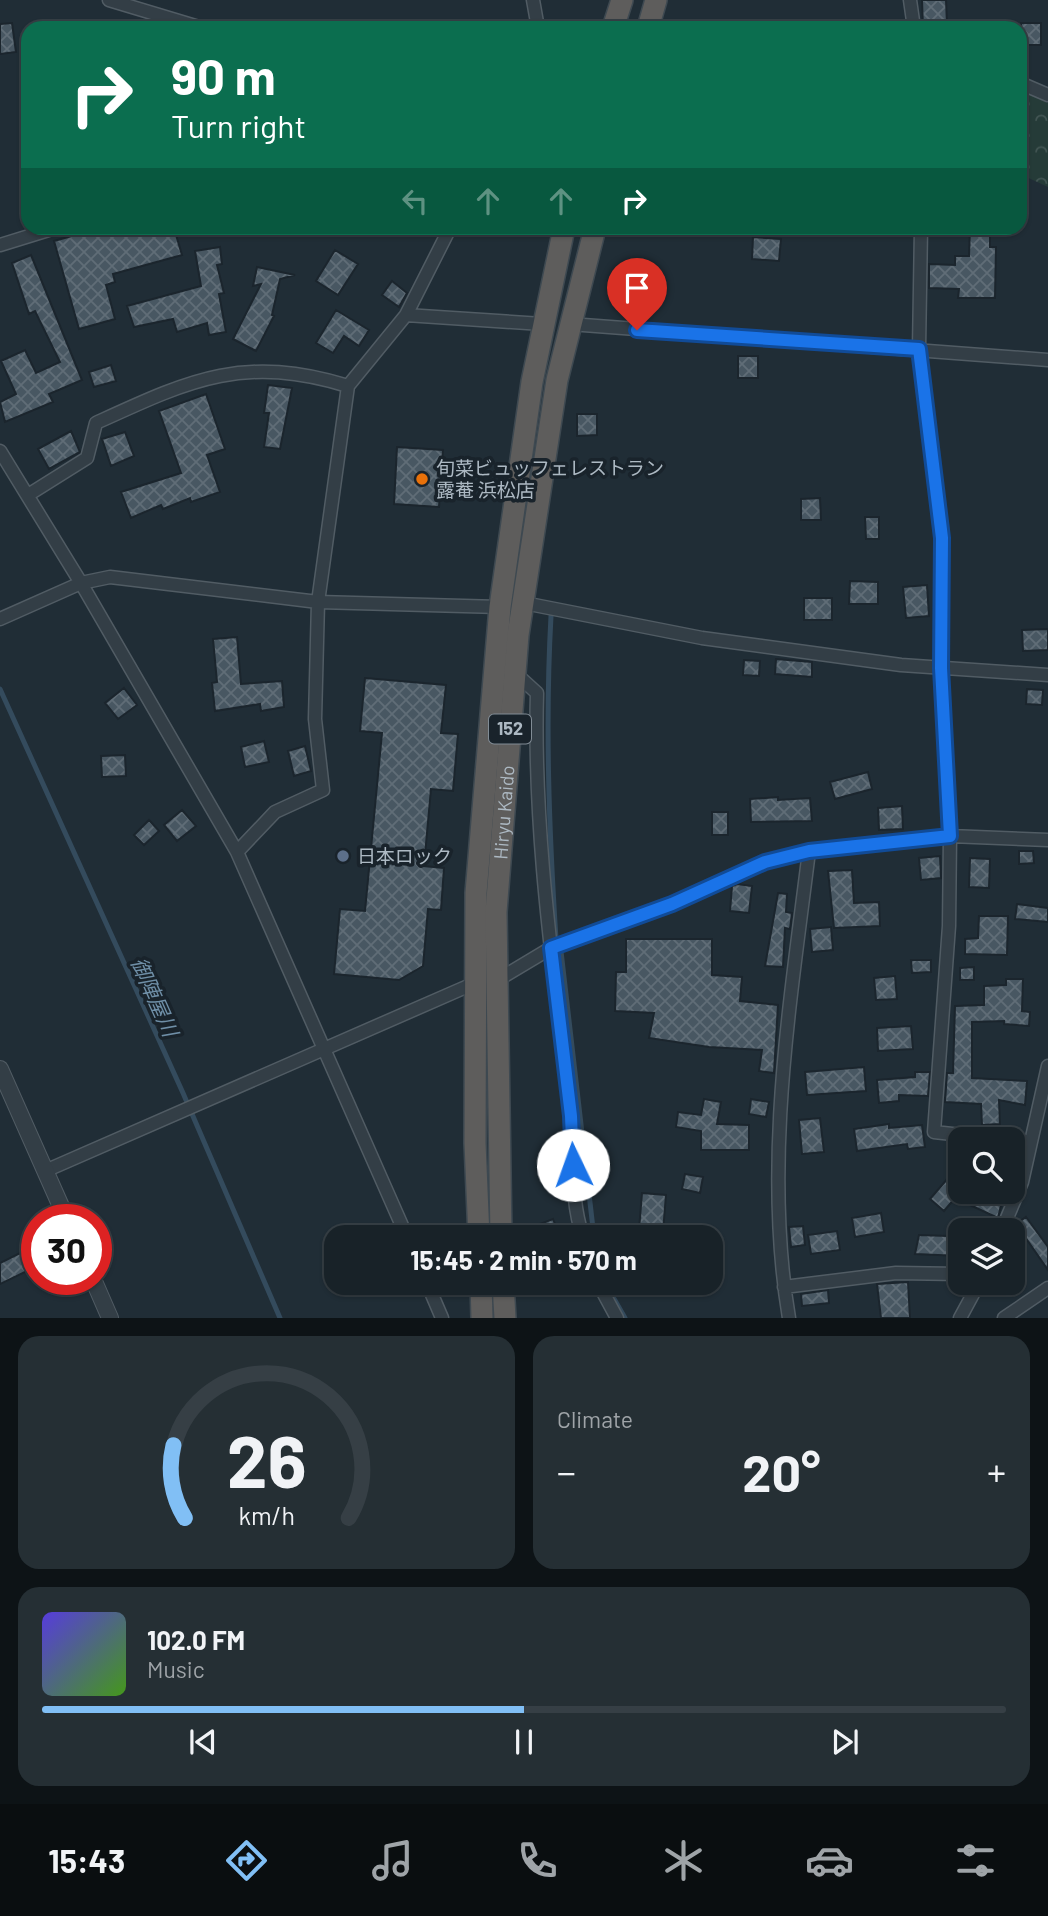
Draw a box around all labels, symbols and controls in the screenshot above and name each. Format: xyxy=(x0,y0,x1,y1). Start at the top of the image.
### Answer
text: 90 m xyxy=(171,46,276,105)
icon: right xyxy=(56,49,147,140)
text: Turn right xyxy=(171,106,306,144)
icon: left xyxy=(396,182,434,220)
icon: ahead xyxy=(469,182,507,220)
icon: ahead xyxy=(542,182,580,220)
icon: right xyxy=(615,182,653,220)
pin xyxy=(607,258,667,330)
icon: arrive xyxy=(618,269,656,307)
place label: 旬菜ビュッフェレストラン 露菴 浜松店 xyxy=(436,456,664,501)
marker: 旬菜ビュッフェレストラン 露菴 浜松店 xyxy=(414,471,430,487)
road number: 152 xyxy=(489,714,531,744)
street label: Hiryu Kaido xyxy=(488,764,519,860)
place label: 日本ロック xyxy=(357,844,452,867)
marker: 日本ロック xyxy=(335,848,351,864)
water label: 御陣屋川 xyxy=(127,953,185,1042)
map controls xyxy=(948,1127,1025,1295)
button: search xyxy=(948,1127,1025,1204)
position arrow xyxy=(536,1128,610,1202)
speed limit sign: 30 xyxy=(21,1204,112,1295)
button: layers xyxy=(948,1218,1025,1295)
text: 15:45 · 2 min · 570 m xyxy=(410,1244,637,1275)
text: Climate xyxy=(557,1405,633,1433)
text: 26 xyxy=(227,1416,306,1504)
text: 20° xyxy=(742,1440,821,1502)
text: − xyxy=(557,1448,576,1494)
text: + xyxy=(987,1448,1006,1494)
text: km/h xyxy=(238,1500,295,1530)
text: 102.0 FM xyxy=(147,1624,245,1655)
text: Music xyxy=(147,1655,205,1683)
icon: previous xyxy=(184,1723,222,1761)
icon: pause xyxy=(505,1723,543,1761)
icon: next xyxy=(826,1723,864,1761)
icon: directions xyxy=(222,1836,271,1885)
icon: music xyxy=(368,1836,417,1885)
icon: phone xyxy=(513,1836,562,1885)
icon: climate xyxy=(659,1836,708,1885)
icon: car xyxy=(805,1836,854,1885)
icon: filters xyxy=(951,1836,1000,1885)
text: 15:43 xyxy=(48,1841,125,1879)

